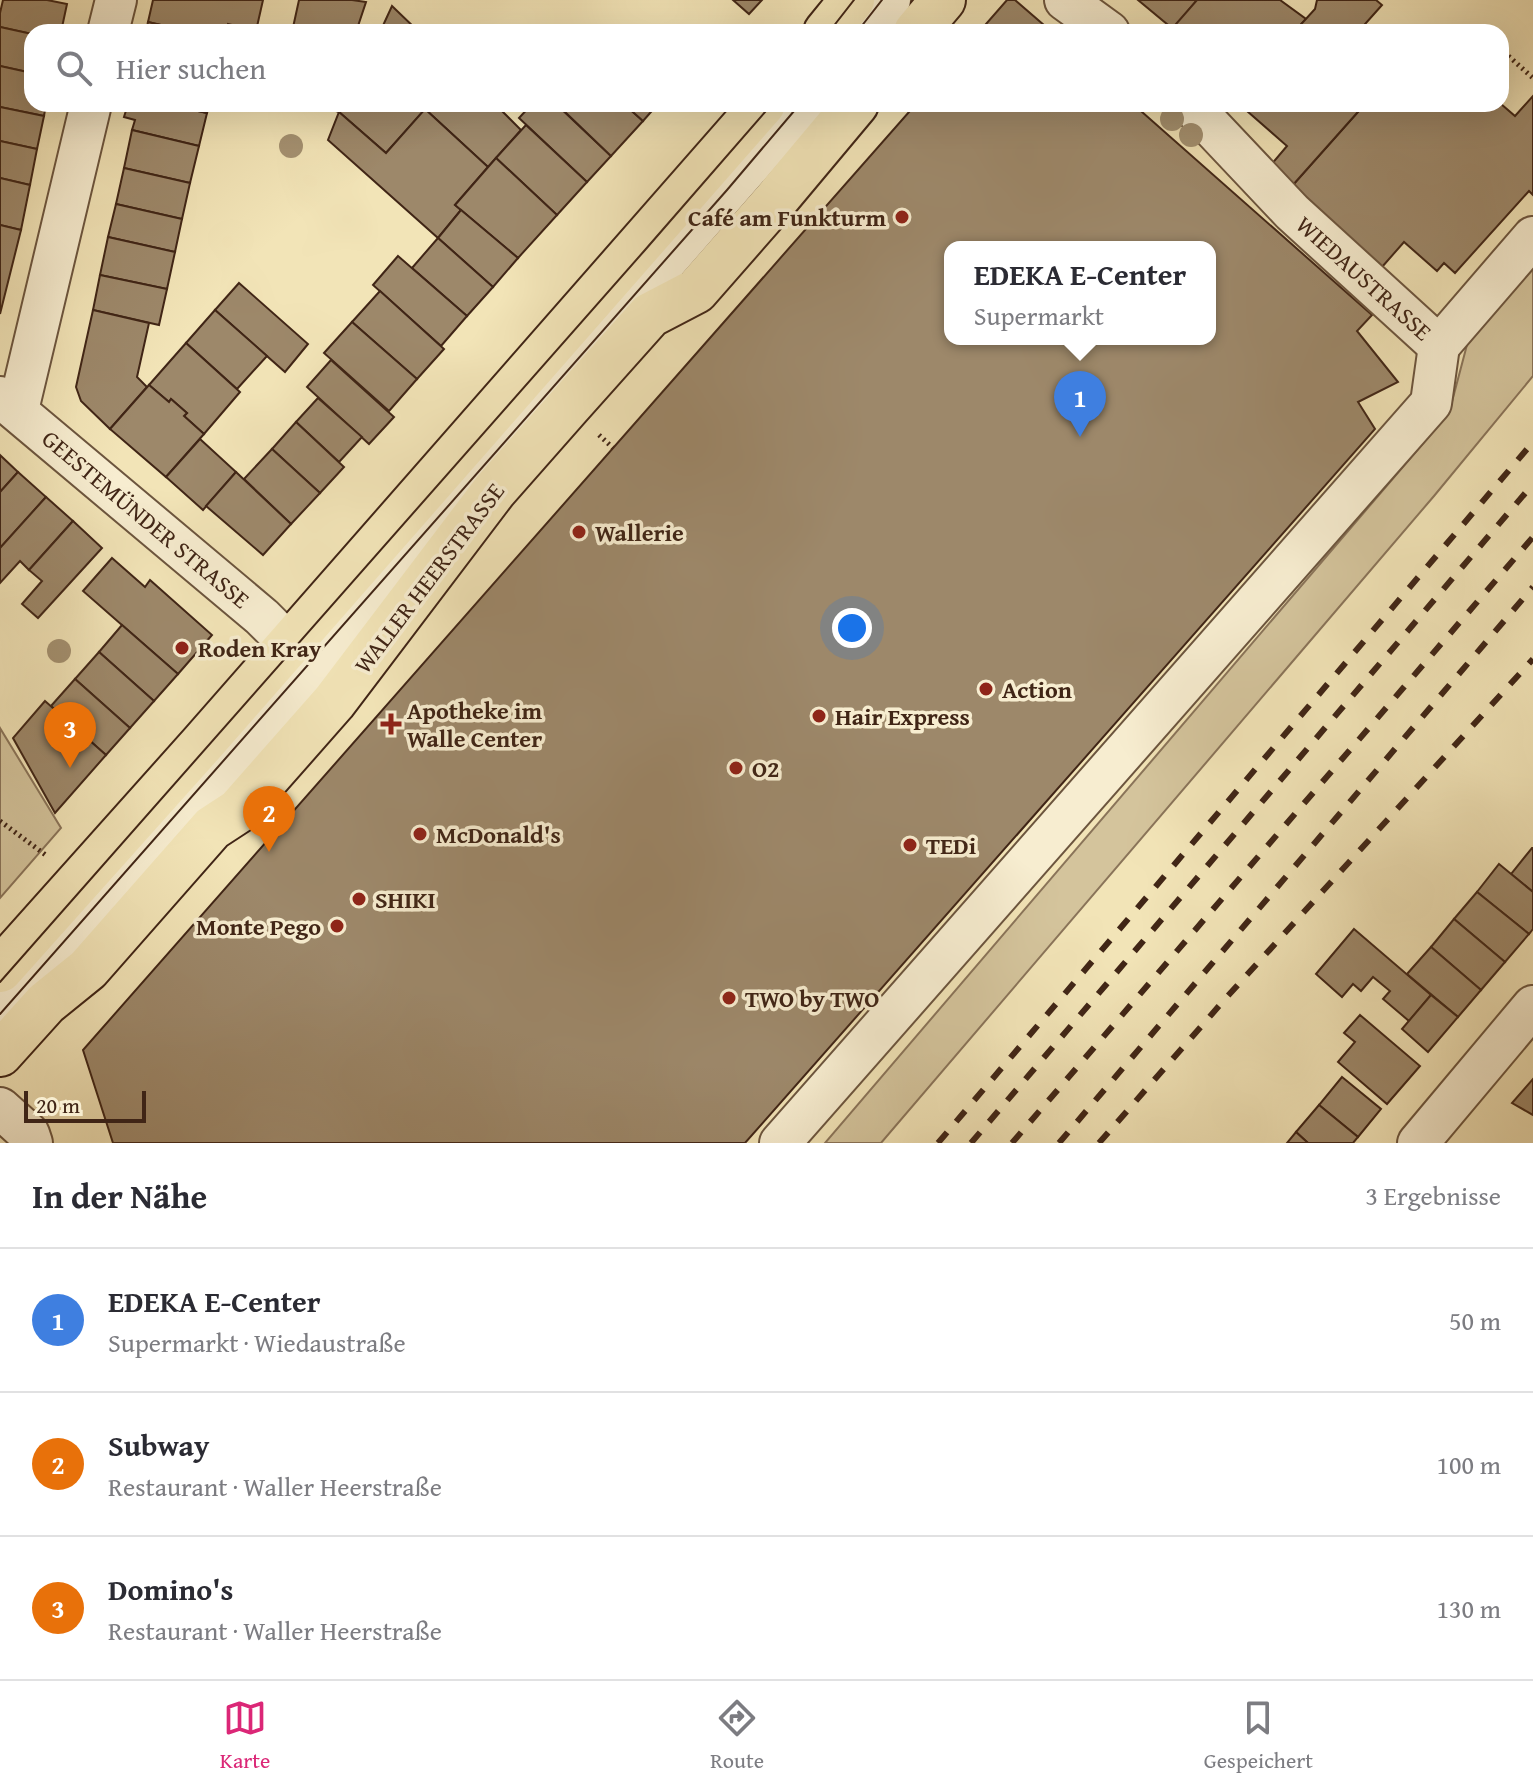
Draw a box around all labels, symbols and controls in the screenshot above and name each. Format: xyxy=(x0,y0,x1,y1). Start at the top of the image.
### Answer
search box xyxy=(24,24,1509,112)
icon: search xyxy=(52,46,96,90)
text: Hier suchen xyxy=(116,46,266,90)
place label: Café am Funkturm xyxy=(688,200,886,235)
street label: WIEDAUSTRASSE xyxy=(1288,207,1440,349)
marker: Café am Funkturm xyxy=(893,208,911,226)
popup xyxy=(944,241,1216,345)
text: EDEKA E-Center xyxy=(974,252,1186,296)
text: Supermarkt xyxy=(974,296,1104,335)
pin: 1 xyxy=(1054,371,1106,437)
street label: GEESTEMÜNDER STRASSE xyxy=(34,421,258,617)
street label: WALLER HEERSTRASSE xyxy=(346,475,512,681)
place label: Wallerie xyxy=(595,515,684,550)
marker: Wallerie xyxy=(570,523,588,541)
your location xyxy=(832,608,872,648)
place label: Roden Kray xyxy=(198,631,322,666)
marker: Roden Kray xyxy=(173,639,191,657)
place label: Action xyxy=(1002,672,1072,707)
marker: Action xyxy=(977,680,995,698)
place label: Apotheke im Walle Center xyxy=(407,693,542,756)
place label: Hair Express xyxy=(835,699,970,734)
pin: 3 xyxy=(44,702,96,768)
marker: Hair Express xyxy=(810,707,828,725)
marker: Apotheke im Walle Center xyxy=(382,715,400,733)
place label: O2 xyxy=(752,751,780,786)
marker: O2 xyxy=(727,759,745,777)
pin: 2 xyxy=(243,786,295,852)
place label: McDonald's xyxy=(436,817,561,852)
marker: McDonald's xyxy=(411,825,429,843)
place label: TEDi xyxy=(926,828,976,863)
marker: TEDi xyxy=(901,836,919,854)
place label: SHIKI xyxy=(375,882,436,917)
marker: SHIKI xyxy=(350,890,368,908)
place label: Monte Pego xyxy=(196,909,321,944)
marker: Monte Pego xyxy=(328,917,346,935)
place label: TWO by TWO xyxy=(745,981,879,1016)
marker: TWO by TWO xyxy=(720,989,738,1007)
scale bar xyxy=(24,1087,146,1123)
text: 20 m xyxy=(36,1089,80,1121)
text: In der Nähe xyxy=(32,1171,207,1220)
text: 3 Ergebnisse xyxy=(1366,1176,1501,1215)
text: EDEKA E-Center xyxy=(108,1279,321,1323)
text: 1 xyxy=(51,1301,65,1340)
text: 50 m xyxy=(1449,1301,1501,1340)
text: Supermarkt · Wiedaustraße xyxy=(108,1323,406,1362)
text: Subway xyxy=(108,1423,209,1467)
text: 2 xyxy=(51,1445,65,1484)
text: 100 m xyxy=(1436,1445,1501,1484)
text: Restaurant · Waller Heerstraße xyxy=(108,1467,442,1506)
text: Domino's xyxy=(108,1567,233,1611)
text: 3 xyxy=(51,1589,65,1628)
text: 130 m xyxy=(1436,1589,1501,1628)
text: Restaurant · Waller Heerstraße xyxy=(108,1611,442,1650)
tab: Karte xyxy=(220,1696,270,1776)
tab: Route xyxy=(710,1696,764,1776)
tab: Gespeichert xyxy=(1204,1696,1313,1776)

